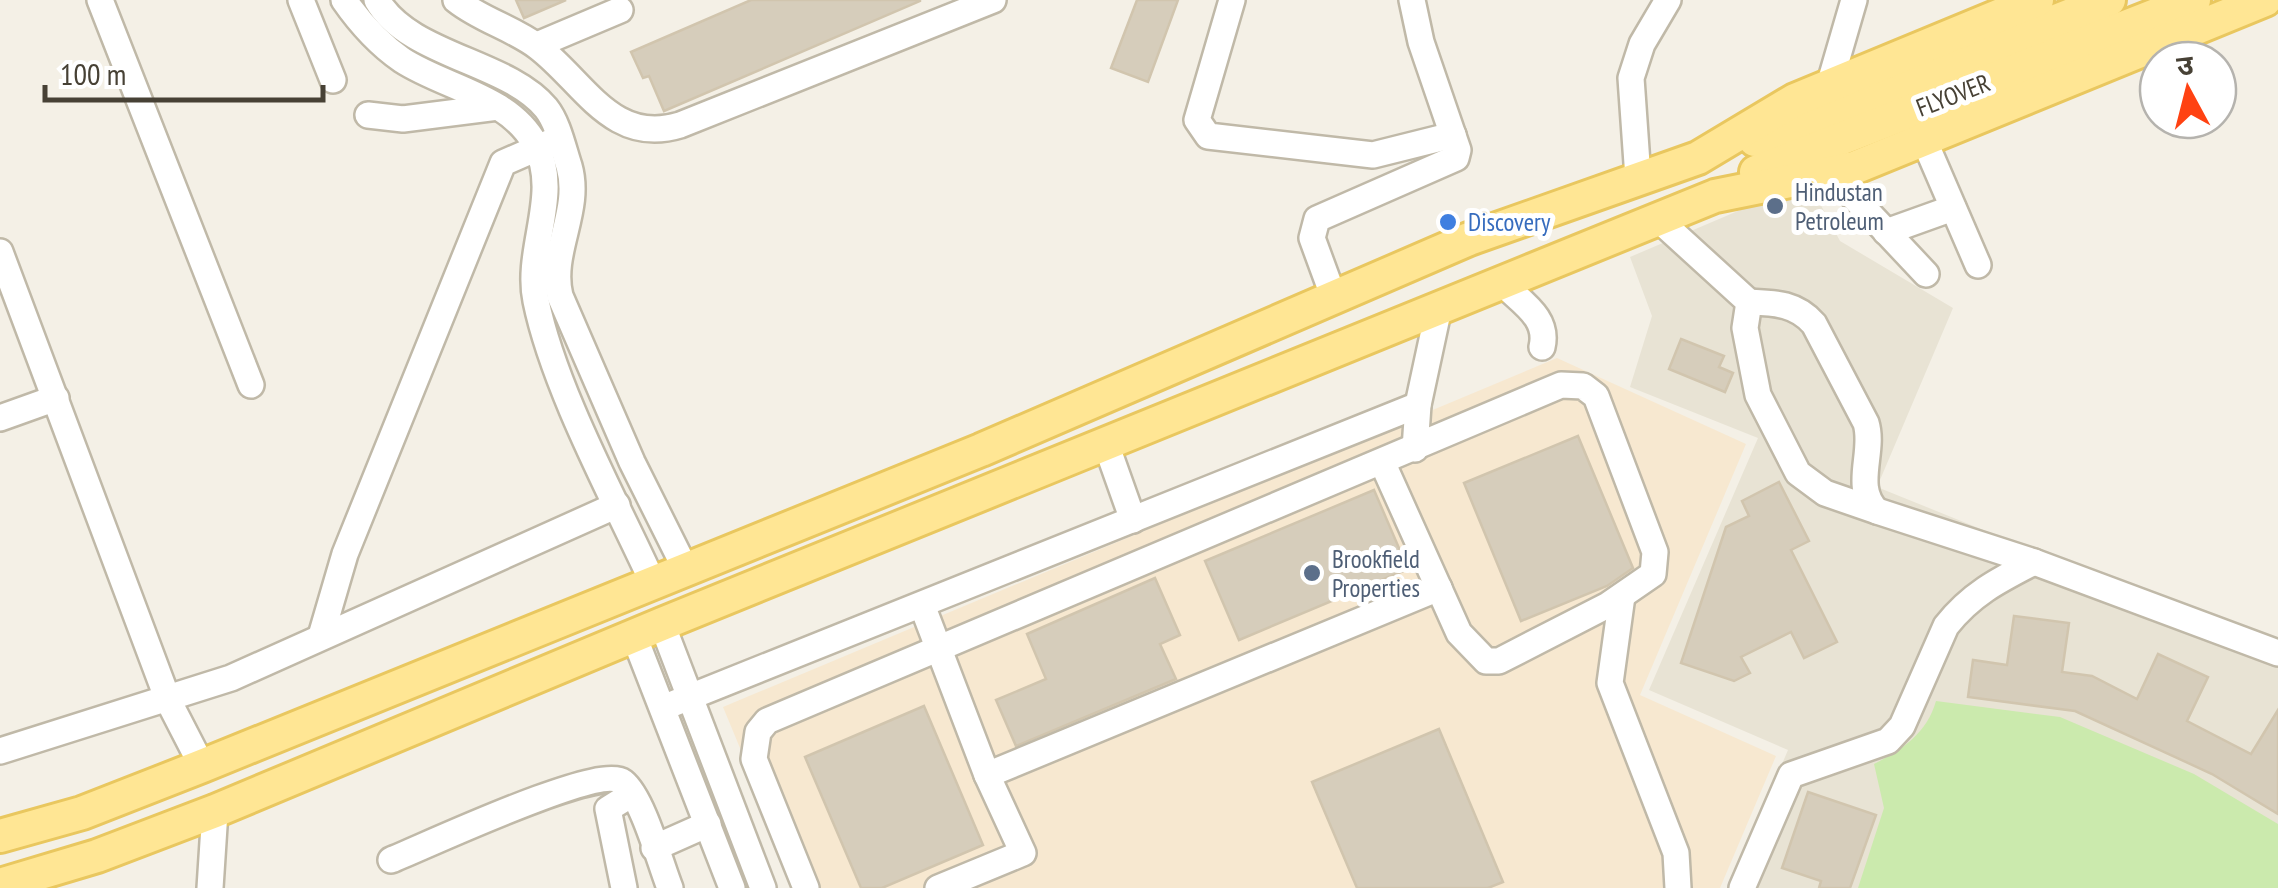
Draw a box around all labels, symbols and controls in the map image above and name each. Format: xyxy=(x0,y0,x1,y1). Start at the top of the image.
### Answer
scale bar xyxy=(45,40,322,102)
north arrow xyxy=(2138,40,2238,140)
text: उ xyxy=(2175,45,2196,84)
text: 100 m xyxy=(60,54,126,93)
street label: FLYOVER xyxy=(1912,66,1994,124)
place label: Hindustan Petroleum xyxy=(1795,176,1884,237)
marker: Hindustan Petroleum xyxy=(1764,195,1786,217)
place label: Discovery xyxy=(1468,206,1551,238)
marker: Discovery xyxy=(1437,211,1459,233)
place label: Brookfield Properties xyxy=(1332,543,1420,604)
marker: Brookfield Properties xyxy=(1301,562,1323,584)

